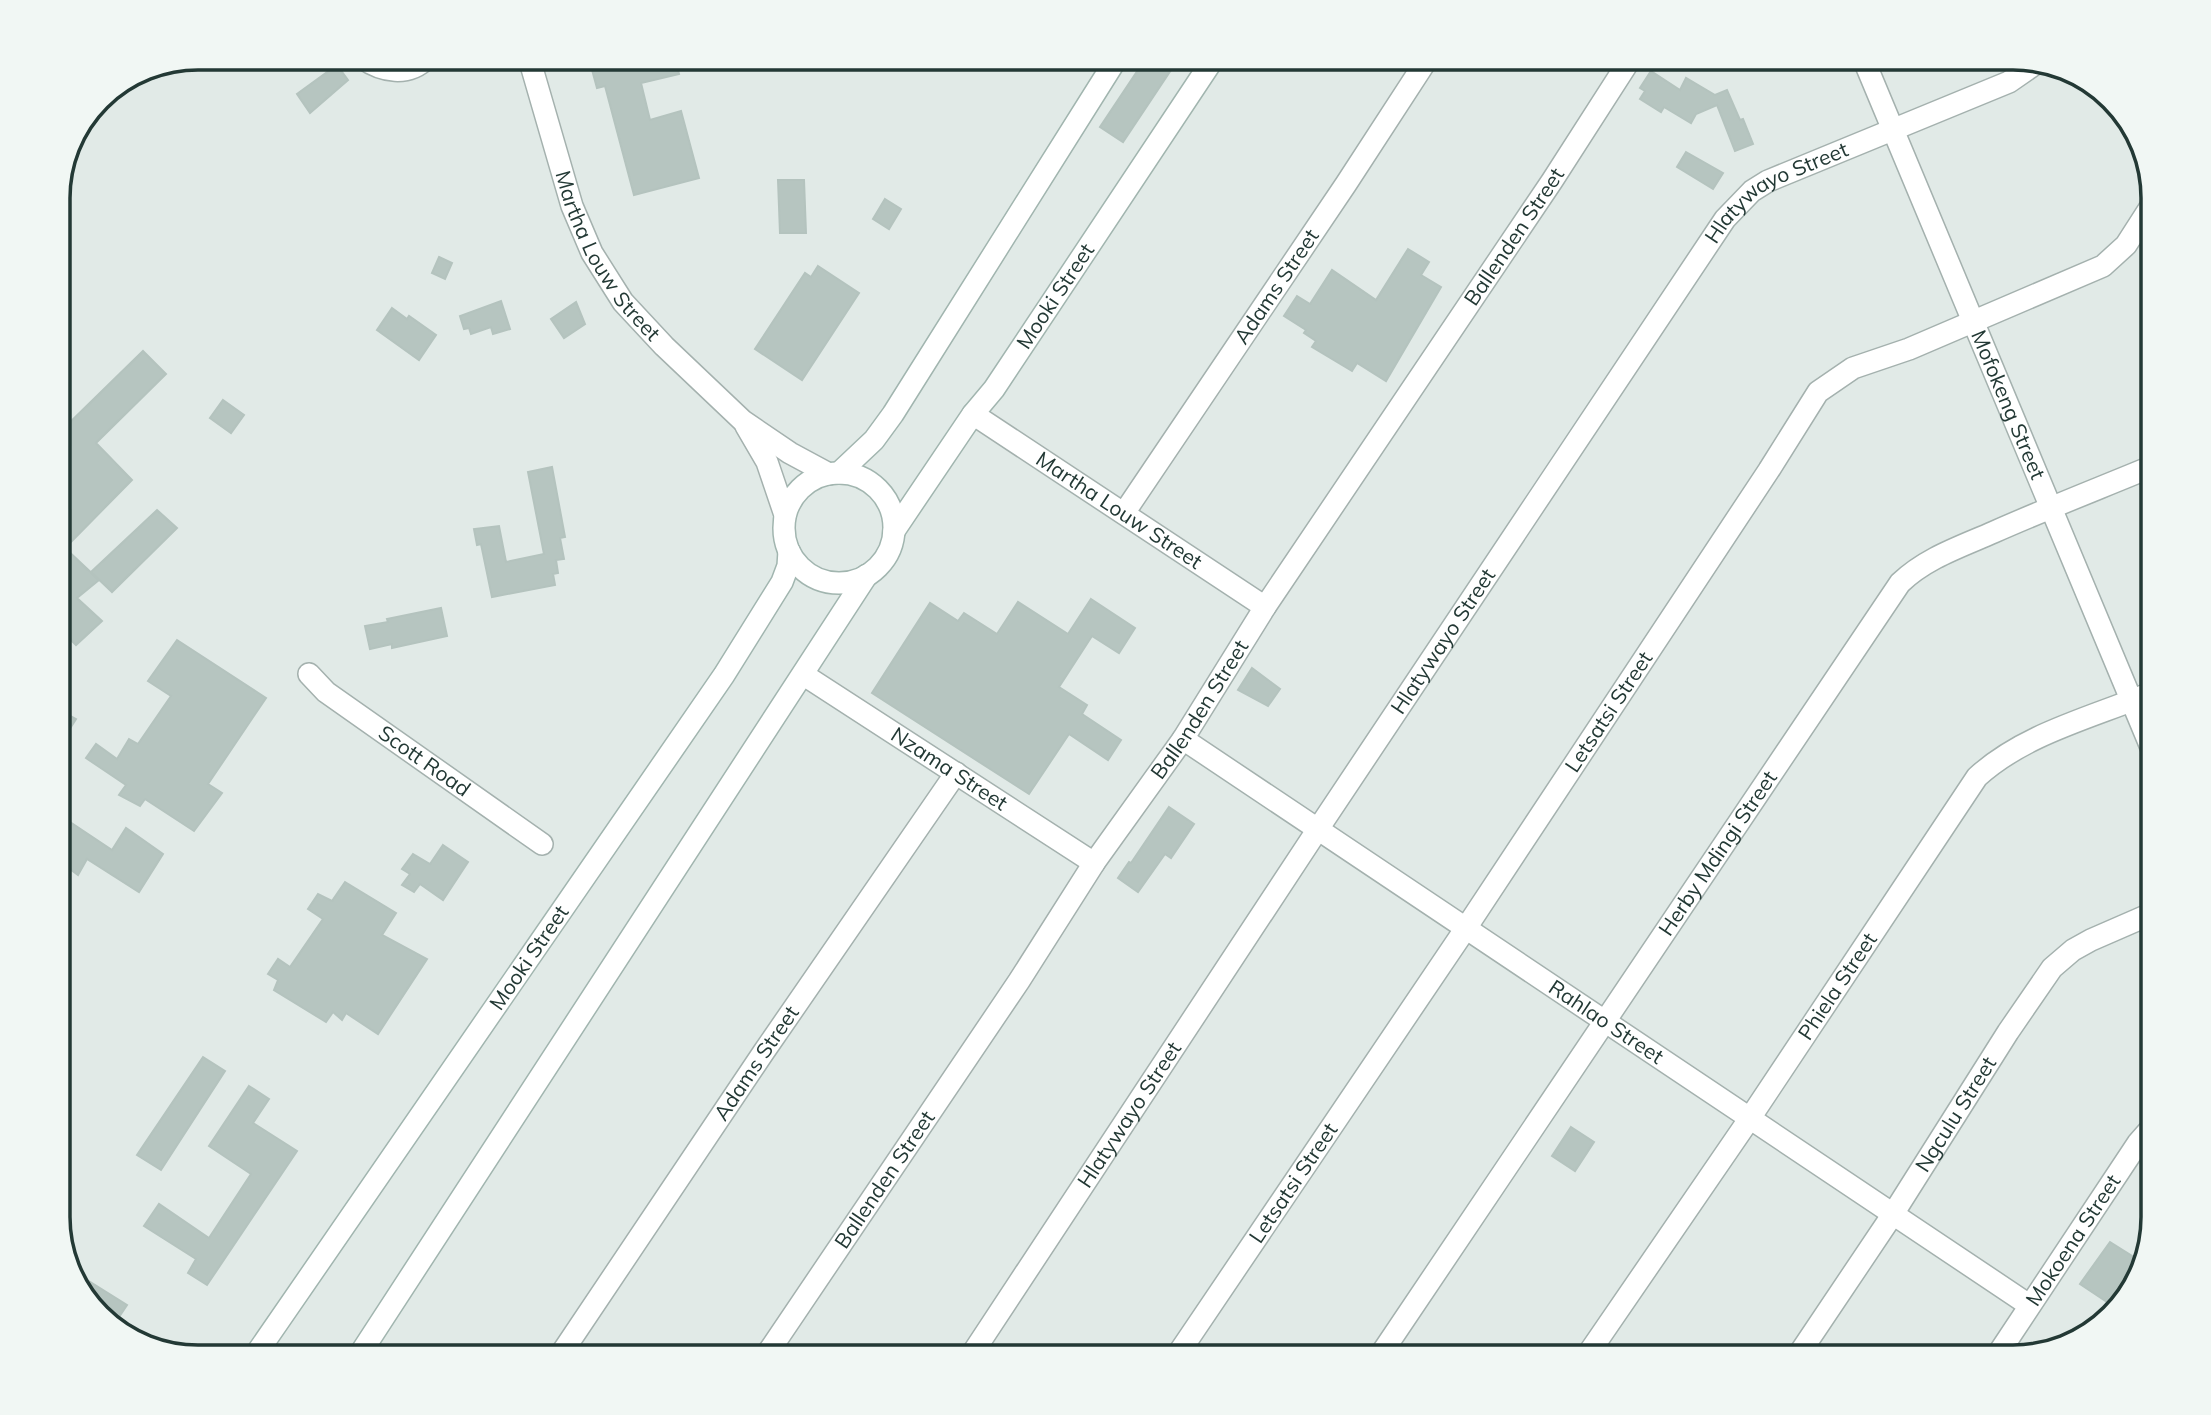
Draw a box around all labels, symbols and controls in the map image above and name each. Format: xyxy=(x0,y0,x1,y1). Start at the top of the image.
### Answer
street label: Hlatywayo Street xyxy=(1699,136,1852,248)
street label: Ballenden Street xyxy=(1458,162,1569,310)
street label: Martha Louw Street xyxy=(550,167,666,346)
street label: Adams Street xyxy=(1228,224,1324,349)
street label: Mooki Street xyxy=(1010,238,1099,354)
street label: Mofokeng Street xyxy=(1966,326,2052,483)
street label: Martha Louw Street xyxy=(1031,445,1208,574)
street label: Hlatywayo Street xyxy=(1384,563,1500,719)
street label: Ballenden Street xyxy=(1145,635,1253,784)
street label: Letsatsi Street xyxy=(1559,646,1658,777)
street label: Scott Road xyxy=(374,719,476,802)
street label: Nzama Street xyxy=(887,721,1013,816)
street label: Herby Mdingi Street xyxy=(1652,765,1782,940)
street label: Mooki Street xyxy=(483,900,574,1014)
street label: Phiela Street xyxy=(1792,927,1882,1044)
street label: Rahlao Street xyxy=(1544,974,1669,1069)
street label: Adams Street xyxy=(708,1000,804,1125)
street label: Hlatywayo Street xyxy=(1071,1036,1186,1192)
street label: Ngculu Street xyxy=(1909,1051,2001,1176)
street label: Ballenden Street xyxy=(828,1105,940,1253)
street label: Letsatsi Street xyxy=(1243,1117,1343,1248)
street label: Mokoena Street xyxy=(2020,1169,2126,1311)

